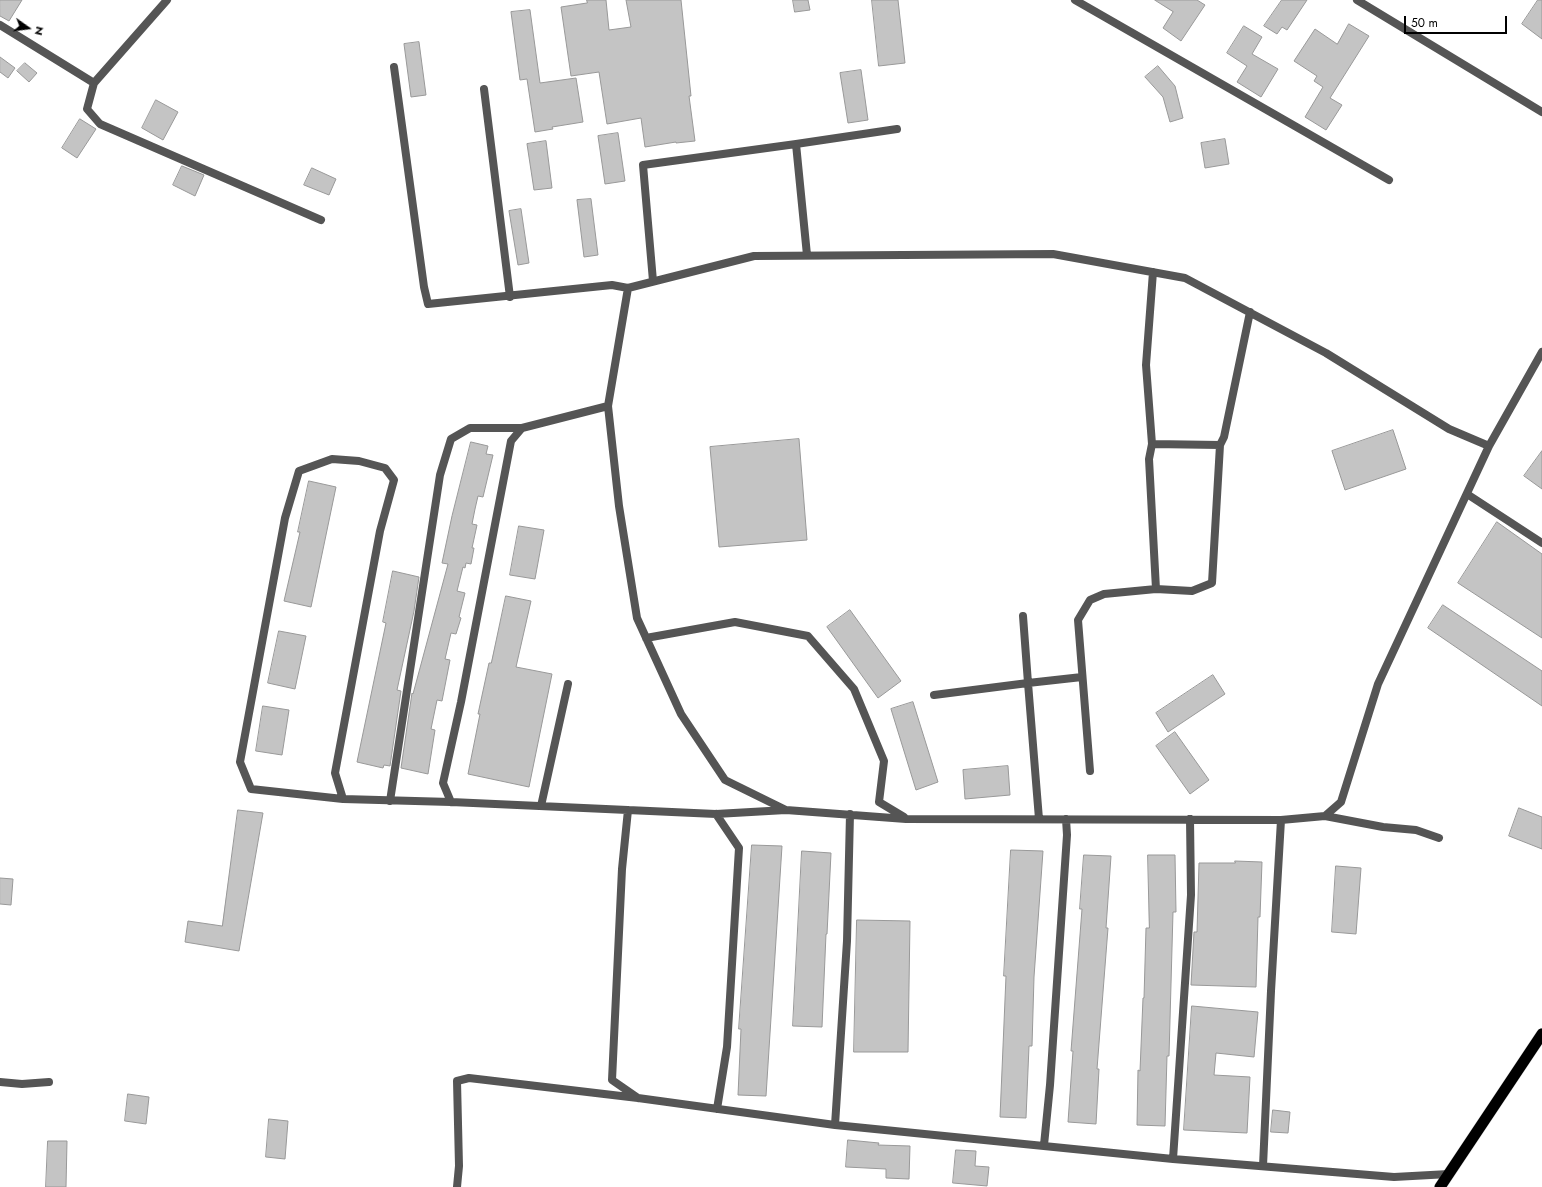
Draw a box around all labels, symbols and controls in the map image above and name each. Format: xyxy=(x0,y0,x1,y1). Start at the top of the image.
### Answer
north arrow xyxy=(8,8,48,48)
scale bar xyxy=(1406,8,1509,34)
text: 50 m xyxy=(1411,14,1438,32)
text: N xyxy=(31,25,48,37)

